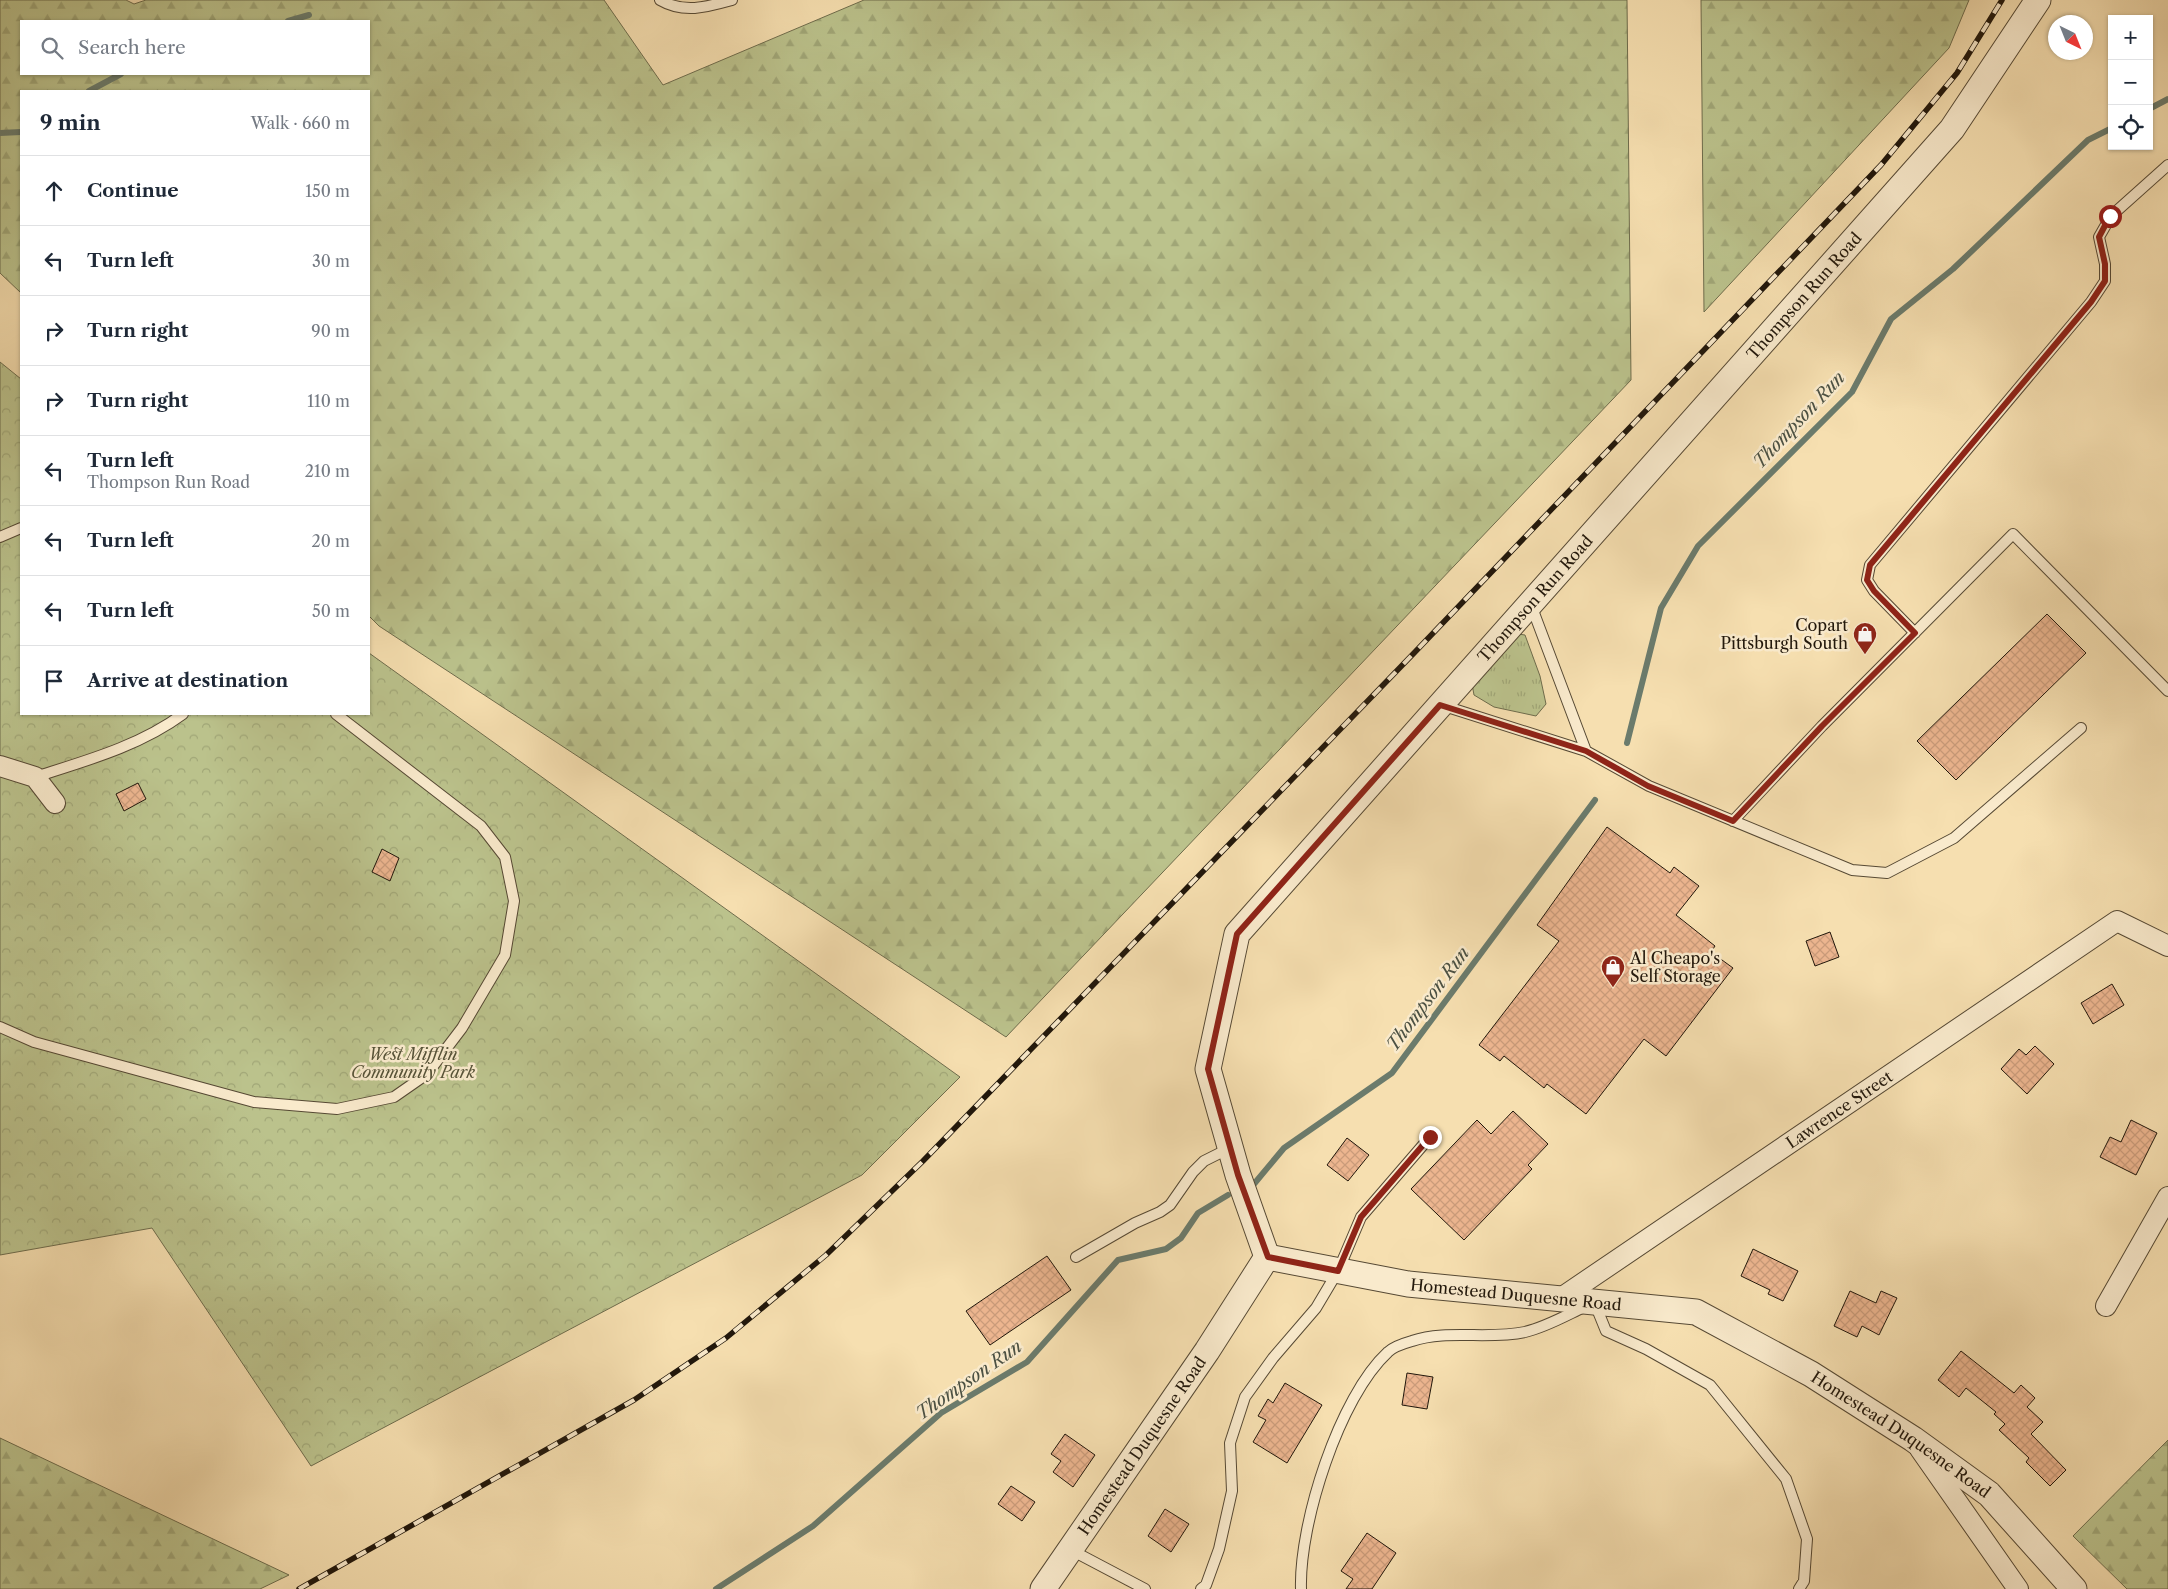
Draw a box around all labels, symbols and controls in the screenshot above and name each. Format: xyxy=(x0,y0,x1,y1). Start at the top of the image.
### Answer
north arrow xyxy=(2048,15,2093,60)
map controls xyxy=(2108,15,2153,150)
button: + xyxy=(2108,15,2153,60)
search box xyxy=(20,20,370,75)
icon: search xyxy=(38,34,66,62)
text: Search here xyxy=(78,36,186,59)
button: − xyxy=(2108,60,2153,105)
button: locate xyxy=(2108,105,2153,150)
text: 9 min xyxy=(40,110,101,135)
text: Walk · 660 m xyxy=(251,113,350,133)
icon: ahead xyxy=(40,177,68,205)
text: Continue xyxy=(87,179,179,202)
text: 150 m xyxy=(305,181,350,201)
route start xyxy=(2099,205,2122,228)
street label: Thompson Run Road xyxy=(1742,228,1866,363)
icon: left xyxy=(40,247,68,275)
text: Turn left xyxy=(87,249,174,272)
text: 30 m xyxy=(312,251,350,271)
icon: right xyxy=(40,317,68,345)
text: Turn right xyxy=(87,319,188,342)
text: 90 m xyxy=(311,321,350,341)
water label: Thompson Run xyxy=(1749,367,1850,473)
icon: right xyxy=(40,387,68,415)
text: Turn right xyxy=(87,389,188,412)
text: 110 m xyxy=(307,391,350,411)
text: Turn left xyxy=(87,449,174,472)
icon: left xyxy=(40,457,68,485)
text: 210 m xyxy=(305,461,350,481)
text: Thompson Run Road xyxy=(87,472,250,492)
icon: left xyxy=(40,527,68,555)
text: Turn left xyxy=(87,529,174,552)
text: 20 m xyxy=(311,531,350,551)
street label: Thompson Run Road xyxy=(1473,531,1597,666)
icon: left xyxy=(40,597,68,625)
text: Turn left xyxy=(87,599,174,622)
text: 50 m xyxy=(312,601,350,621)
place label: Copart Pittsburgh South xyxy=(1720,615,1848,653)
shop icon: Copart Pittsburgh South xyxy=(1852,621,1878,655)
icon: arrive xyxy=(40,667,68,695)
text: Arrive at destination xyxy=(87,669,288,692)
water label: Thompson Run xyxy=(1382,943,1474,1055)
place label: Al Cheapo's Self Storage xyxy=(1629,948,1721,986)
shop icon: Al Cheapo's Self Storage xyxy=(1600,954,1626,988)
park label: West Mifflin Community Park xyxy=(351,1044,476,1082)
street label: Lawrence Street xyxy=(1782,1066,1896,1153)
route end xyxy=(1419,1126,1442,1149)
street label: Homestead Duquesne Road xyxy=(1409,1274,1623,1315)
water label: Thompson Run xyxy=(912,1335,1026,1425)
street label: Homestead Duquesne Road xyxy=(1073,1353,1210,1539)
street label: Homestead Duquesne Road xyxy=(1808,1367,1995,1502)

